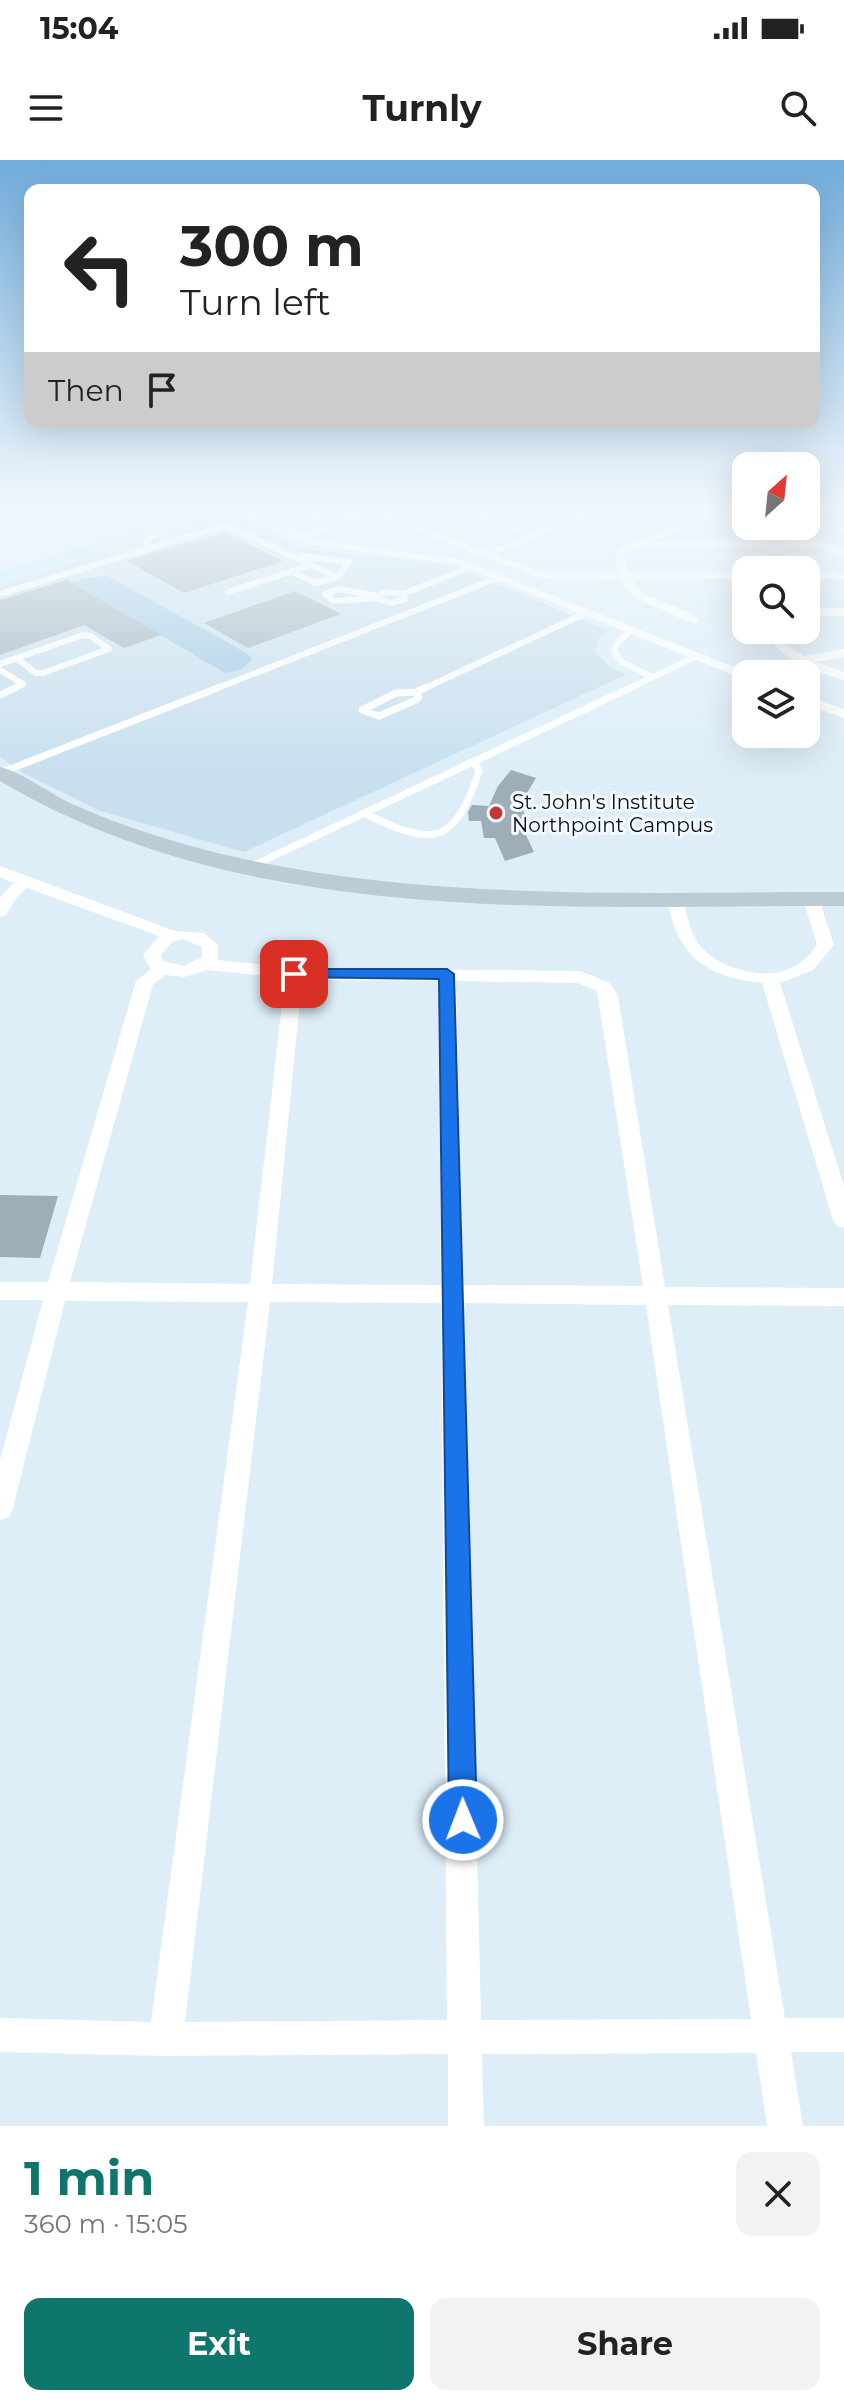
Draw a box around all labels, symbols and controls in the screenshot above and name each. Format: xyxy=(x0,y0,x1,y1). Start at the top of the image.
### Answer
text: 15:04 xyxy=(40,10,119,47)
icon: menu xyxy=(24,86,68,130)
text: Turnly xyxy=(362,86,482,130)
icon: search xyxy=(776,86,820,130)
text: 300 m xyxy=(180,212,364,280)
icon: left xyxy=(48,216,152,320)
text: Turn left xyxy=(180,280,331,324)
icon: arrive xyxy=(140,368,184,412)
text: Then xyxy=(48,372,124,409)
north arrow xyxy=(732,452,820,540)
map controls xyxy=(732,452,820,748)
button: search xyxy=(732,556,820,644)
button: layers xyxy=(732,660,820,748)
place label: St. John's Institute Northpoint Campus xyxy=(512,790,713,837)
marker: St. John's Institute Northpoint Campus xyxy=(487,804,505,822)
pin xyxy=(260,940,328,1008)
icon: arrive xyxy=(272,952,316,996)
position arrow xyxy=(421,1778,505,1862)
text: 1 min xyxy=(24,2149,154,2207)
button: close xyxy=(736,2152,820,2236)
text: 360 m · 15:05 xyxy=(24,2208,188,2240)
button: Exit xyxy=(24,2298,414,2390)
button: Share xyxy=(430,2298,820,2390)

